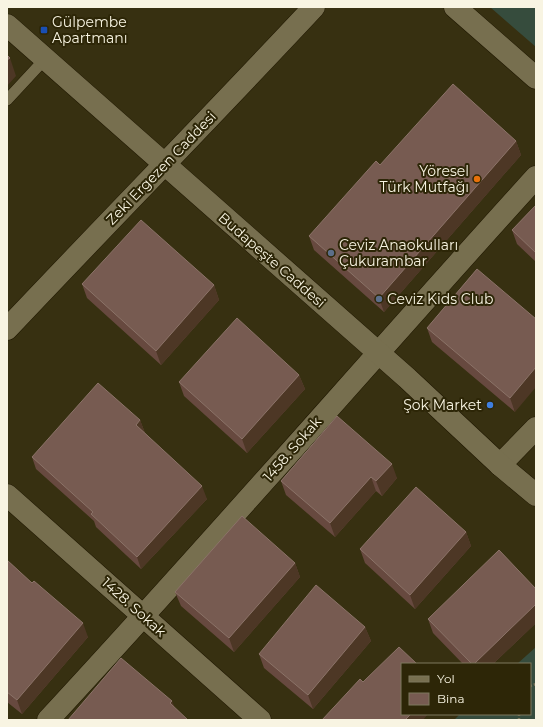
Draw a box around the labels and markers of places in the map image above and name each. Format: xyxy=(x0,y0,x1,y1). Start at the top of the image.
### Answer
place label: Gülpembe Apartmanı xyxy=(52,13,128,47)
marker: Gülpembe Apartmanı xyxy=(39,25,49,35)
place label: Yöresel Türk Mutfağı xyxy=(380,162,469,196)
marker: Yöresel Türk Mutfağı xyxy=(472,174,482,184)
place label: Ceviz Anaokulları Çukurambar xyxy=(339,236,458,270)
marker: Ceviz Anaokulları Çukurambar xyxy=(326,248,336,258)
place label: Ceviz Kids Club xyxy=(387,290,493,308)
marker: Ceviz Kids Club xyxy=(374,294,384,304)
place label: Şok Market xyxy=(403,396,482,414)
marker: Şok Market xyxy=(485,400,495,410)

